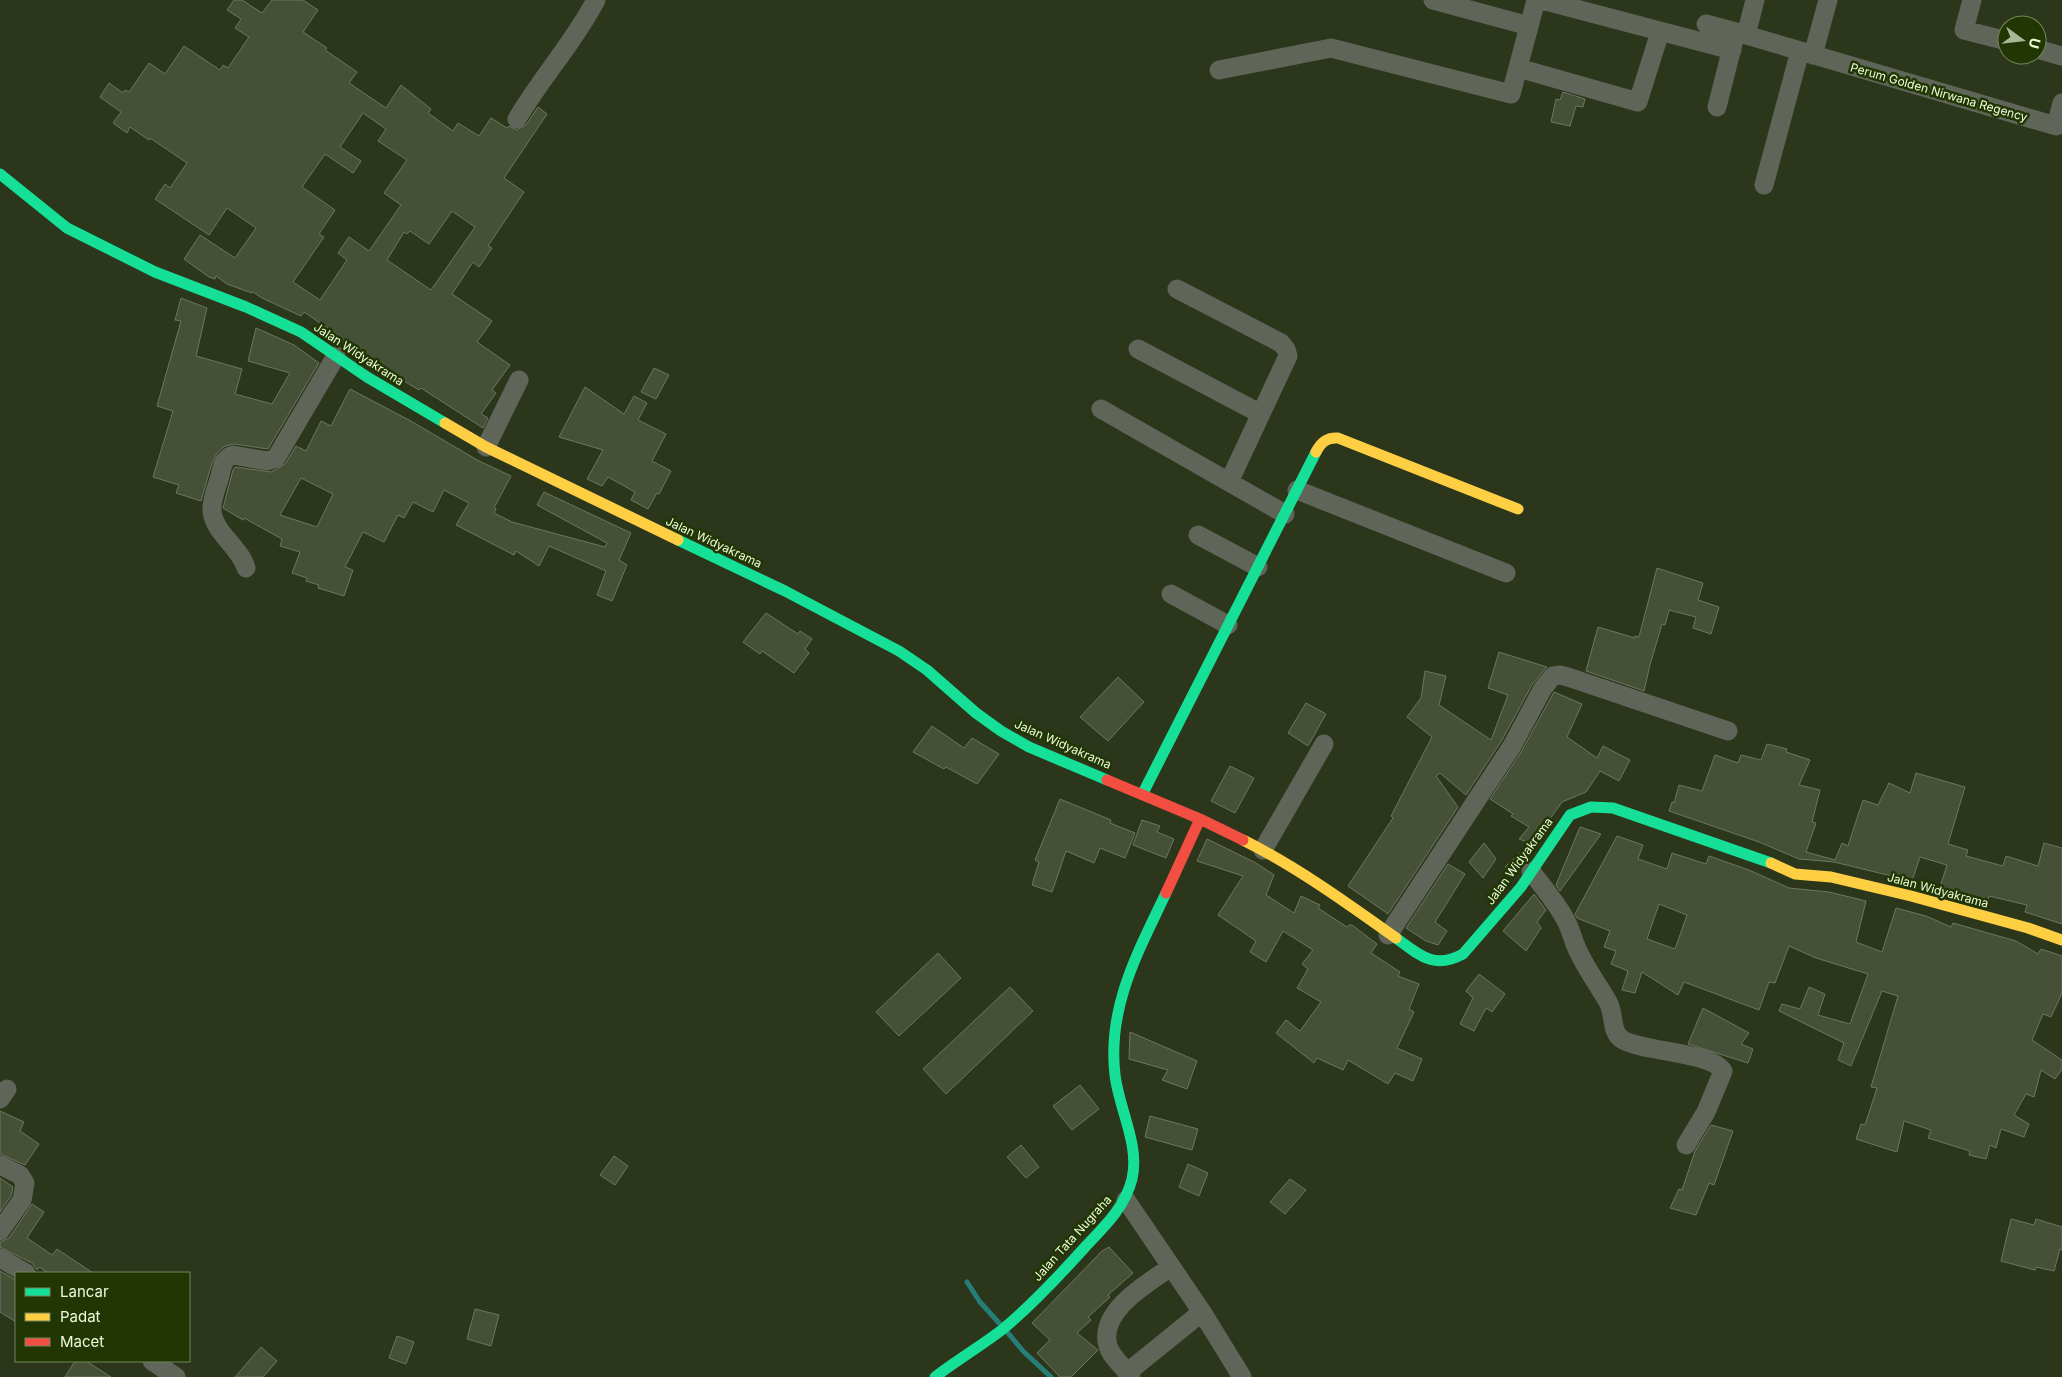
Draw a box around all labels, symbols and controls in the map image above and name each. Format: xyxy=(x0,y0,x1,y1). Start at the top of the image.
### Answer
north arrow xyxy=(1997,15,2047,65)
text: U xyxy=(2026,36,2045,51)
street label: Perum Golden Nirwana Regency xyxy=(1849,59,2030,125)
street label: Jalan Widyakrama xyxy=(311,319,407,389)
street label: Jalan Widyakrama xyxy=(664,513,764,571)
street label: Jalan Widyakrama xyxy=(1012,716,1114,772)
street label: Jalan Widyakrama xyxy=(1482,814,1556,908)
street label: Jalan Widyakrama xyxy=(1886,869,1990,911)
street label: Jalan Tata Nugraha xyxy=(1030,1192,1114,1284)
legend xyxy=(15,1272,190,1362)
text: Lancar xyxy=(60,1282,109,1301)
text: Padat xyxy=(60,1307,101,1326)
text: Macet xyxy=(60,1332,104,1351)

